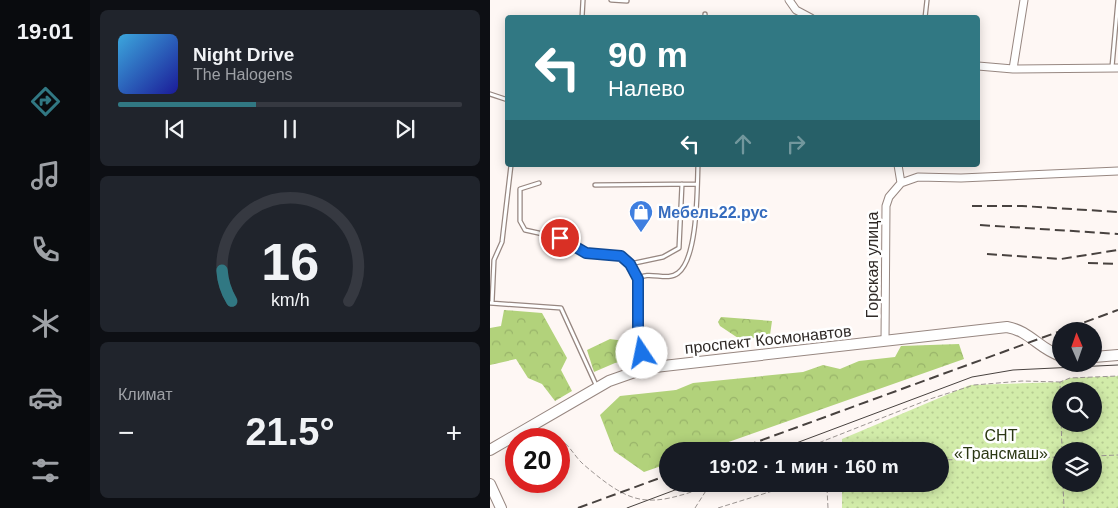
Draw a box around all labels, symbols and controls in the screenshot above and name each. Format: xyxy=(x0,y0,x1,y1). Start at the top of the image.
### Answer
text: 19:01 xyxy=(17,19,73,44)
icon: left xyxy=(525,35,590,100)
text: 90 m xyxy=(608,35,688,74)
text: Night Drive xyxy=(193,44,294,65)
text: The Halogens xyxy=(193,66,293,83)
text: Налево xyxy=(608,76,685,101)
icon: directions xyxy=(28,84,63,119)
icon: previous xyxy=(161,115,189,143)
icon: pause xyxy=(276,115,304,143)
icon: next xyxy=(391,115,419,143)
icon: left xyxy=(676,130,704,158)
icon: ahead xyxy=(729,130,757,158)
icon: right xyxy=(782,130,810,158)
icon: music xyxy=(28,158,63,193)
shop icon: Мебель22.рус xyxy=(628,199,654,233)
place label: Мебель22.рус xyxy=(658,204,768,221)
street label: Горская улица xyxy=(864,212,881,318)
pin xyxy=(539,217,581,259)
icon: arrive xyxy=(546,224,574,252)
icon: phone xyxy=(28,232,63,267)
text: 16 xyxy=(261,233,319,291)
text: km/h xyxy=(271,290,309,310)
icon: climate xyxy=(28,306,63,341)
street label: проспект Космонавтов xyxy=(684,322,852,357)
north arrow xyxy=(1052,322,1102,372)
map controls xyxy=(1052,322,1102,492)
position arrow xyxy=(615,326,667,378)
icon: car xyxy=(28,380,63,415)
button: search xyxy=(1052,382,1102,432)
text: Климат xyxy=(118,386,172,403)
text: 21.5° xyxy=(245,411,335,453)
text: − xyxy=(118,417,134,448)
text: + xyxy=(446,417,462,448)
park label: СНТ «Трансмаш» xyxy=(954,427,1048,462)
speed limit sign: 20 xyxy=(505,428,570,493)
button: layers xyxy=(1052,442,1102,492)
icon: filters xyxy=(28,453,63,488)
text: 19:02 · 1 мин · 160 m xyxy=(709,456,899,477)

